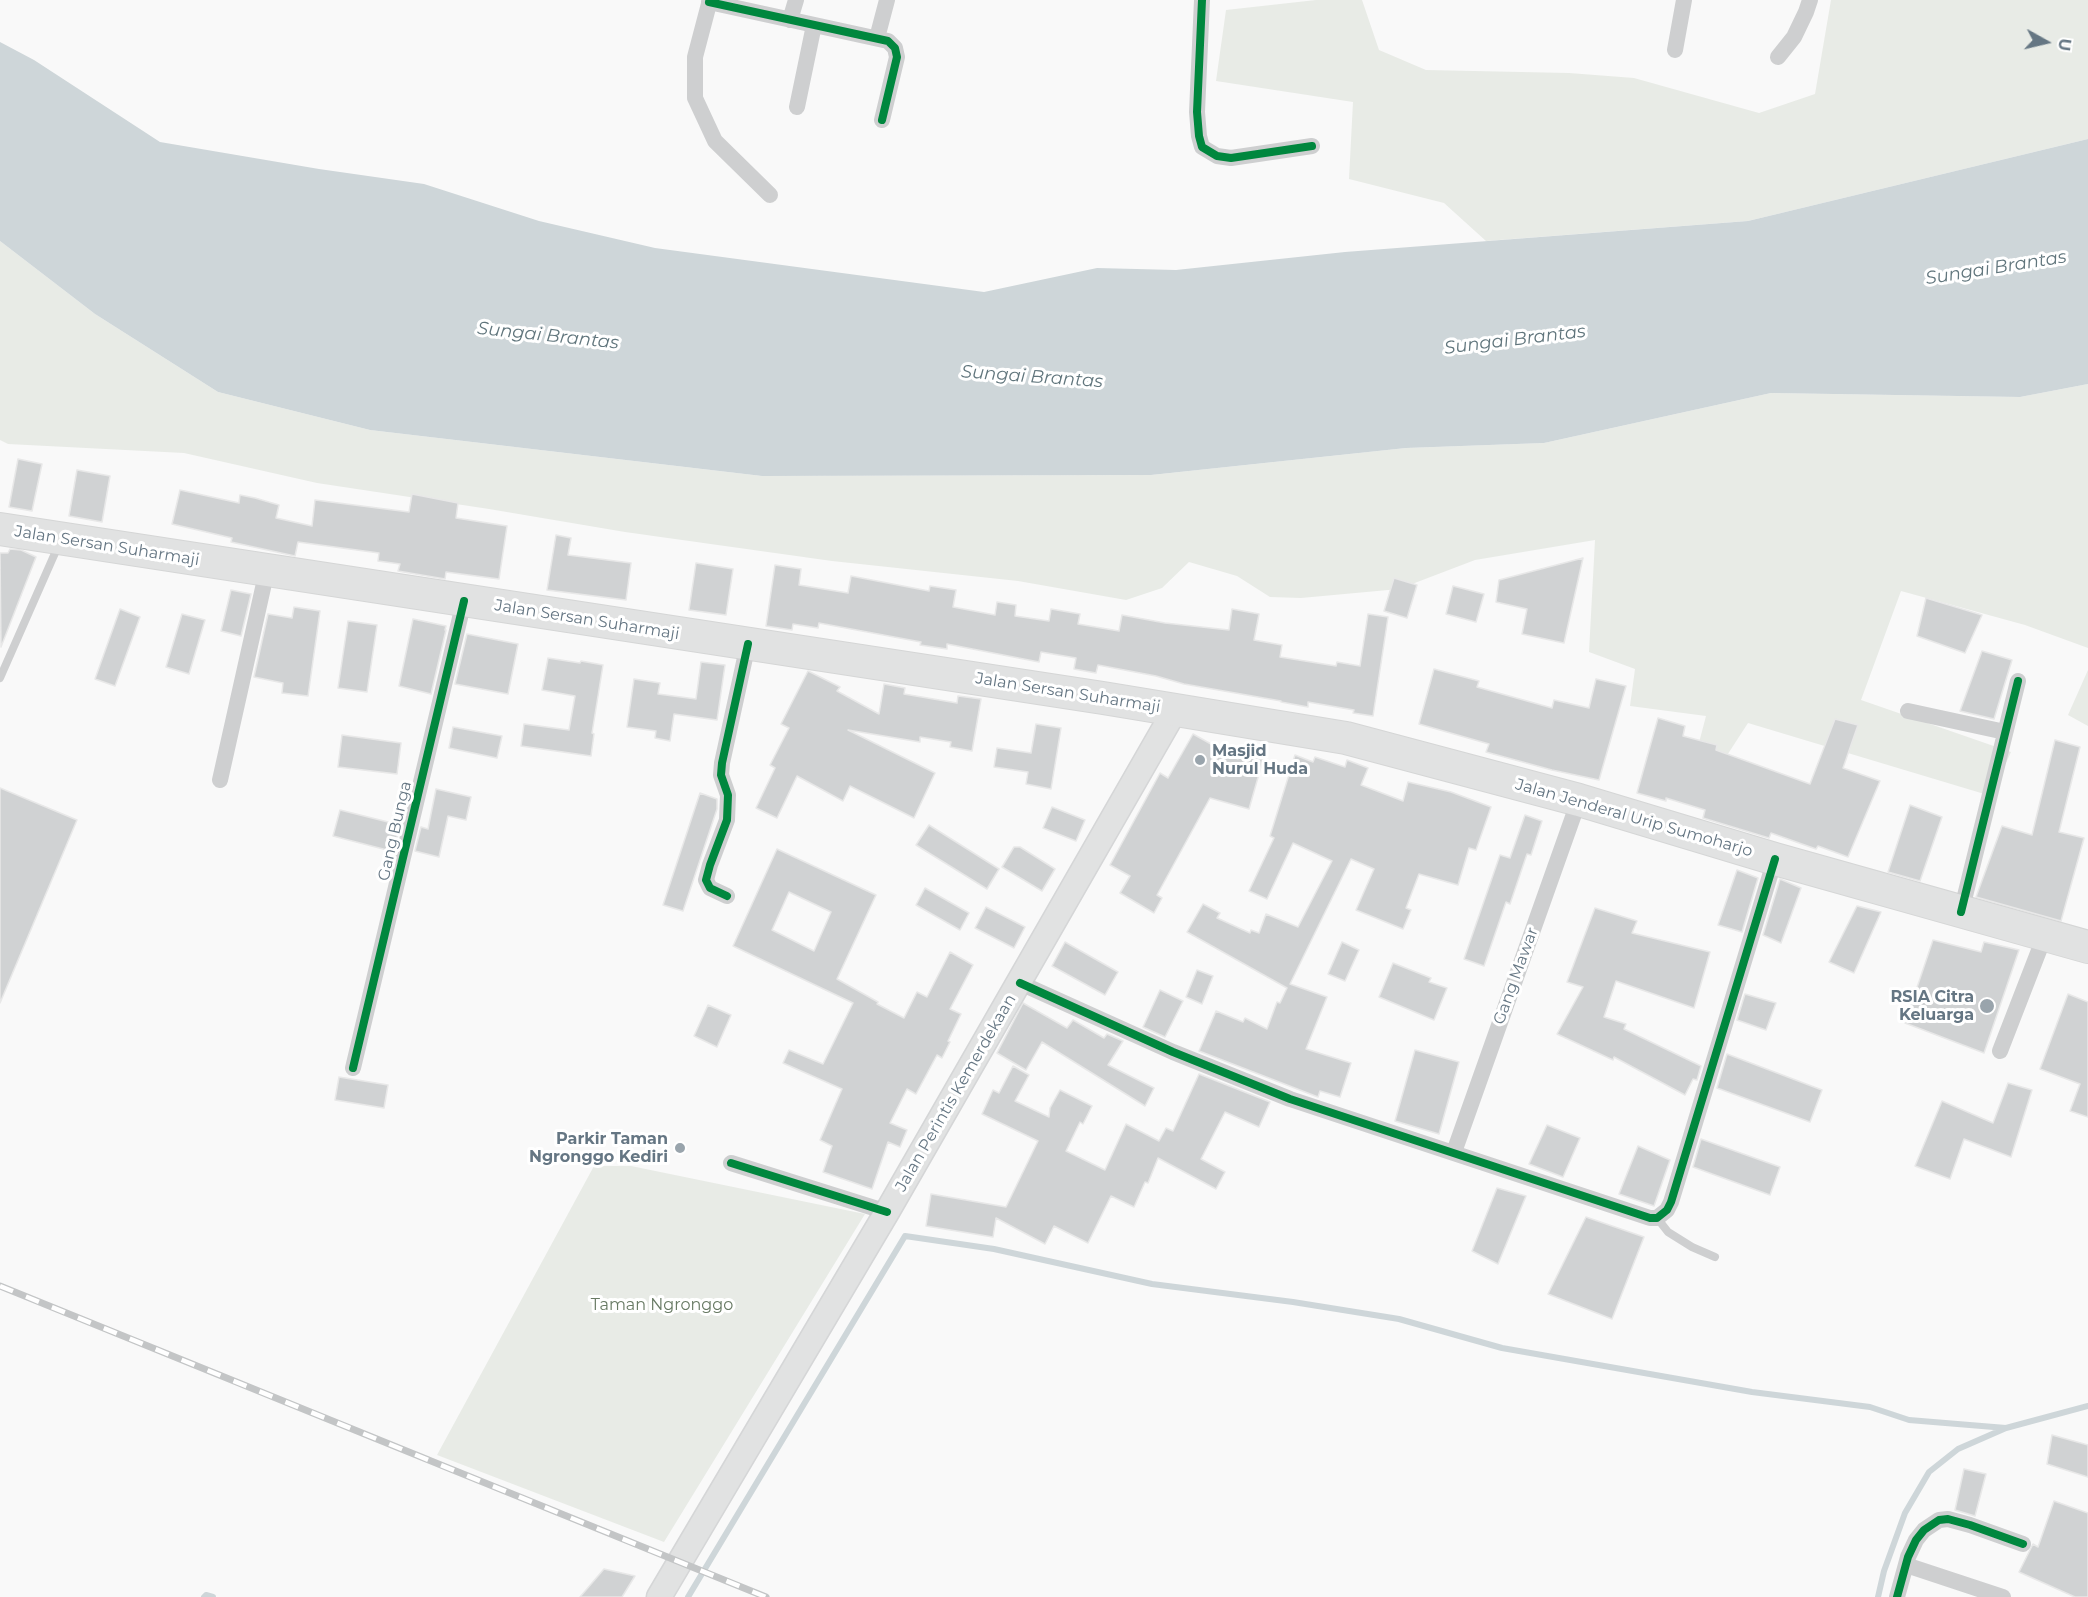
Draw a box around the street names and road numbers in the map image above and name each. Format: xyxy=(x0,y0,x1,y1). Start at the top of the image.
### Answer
street label: Jalan Sersan Suharmaji xyxy=(13,522,201,570)
street label: Jalan Sersan Suharmaji xyxy=(493,596,681,644)
street label: Jalan Sersan Suharmaji xyxy=(974,669,1162,717)
street label: Jalan Jenderal Urip Sumoharjo xyxy=(1513,775,1755,861)
street label: Gang Bunga xyxy=(374,779,416,883)
street label: Gang Mawar xyxy=(1490,925,1542,1027)
street label: Jalan Perintis Kemerdekaan xyxy=(892,991,1020,1195)

